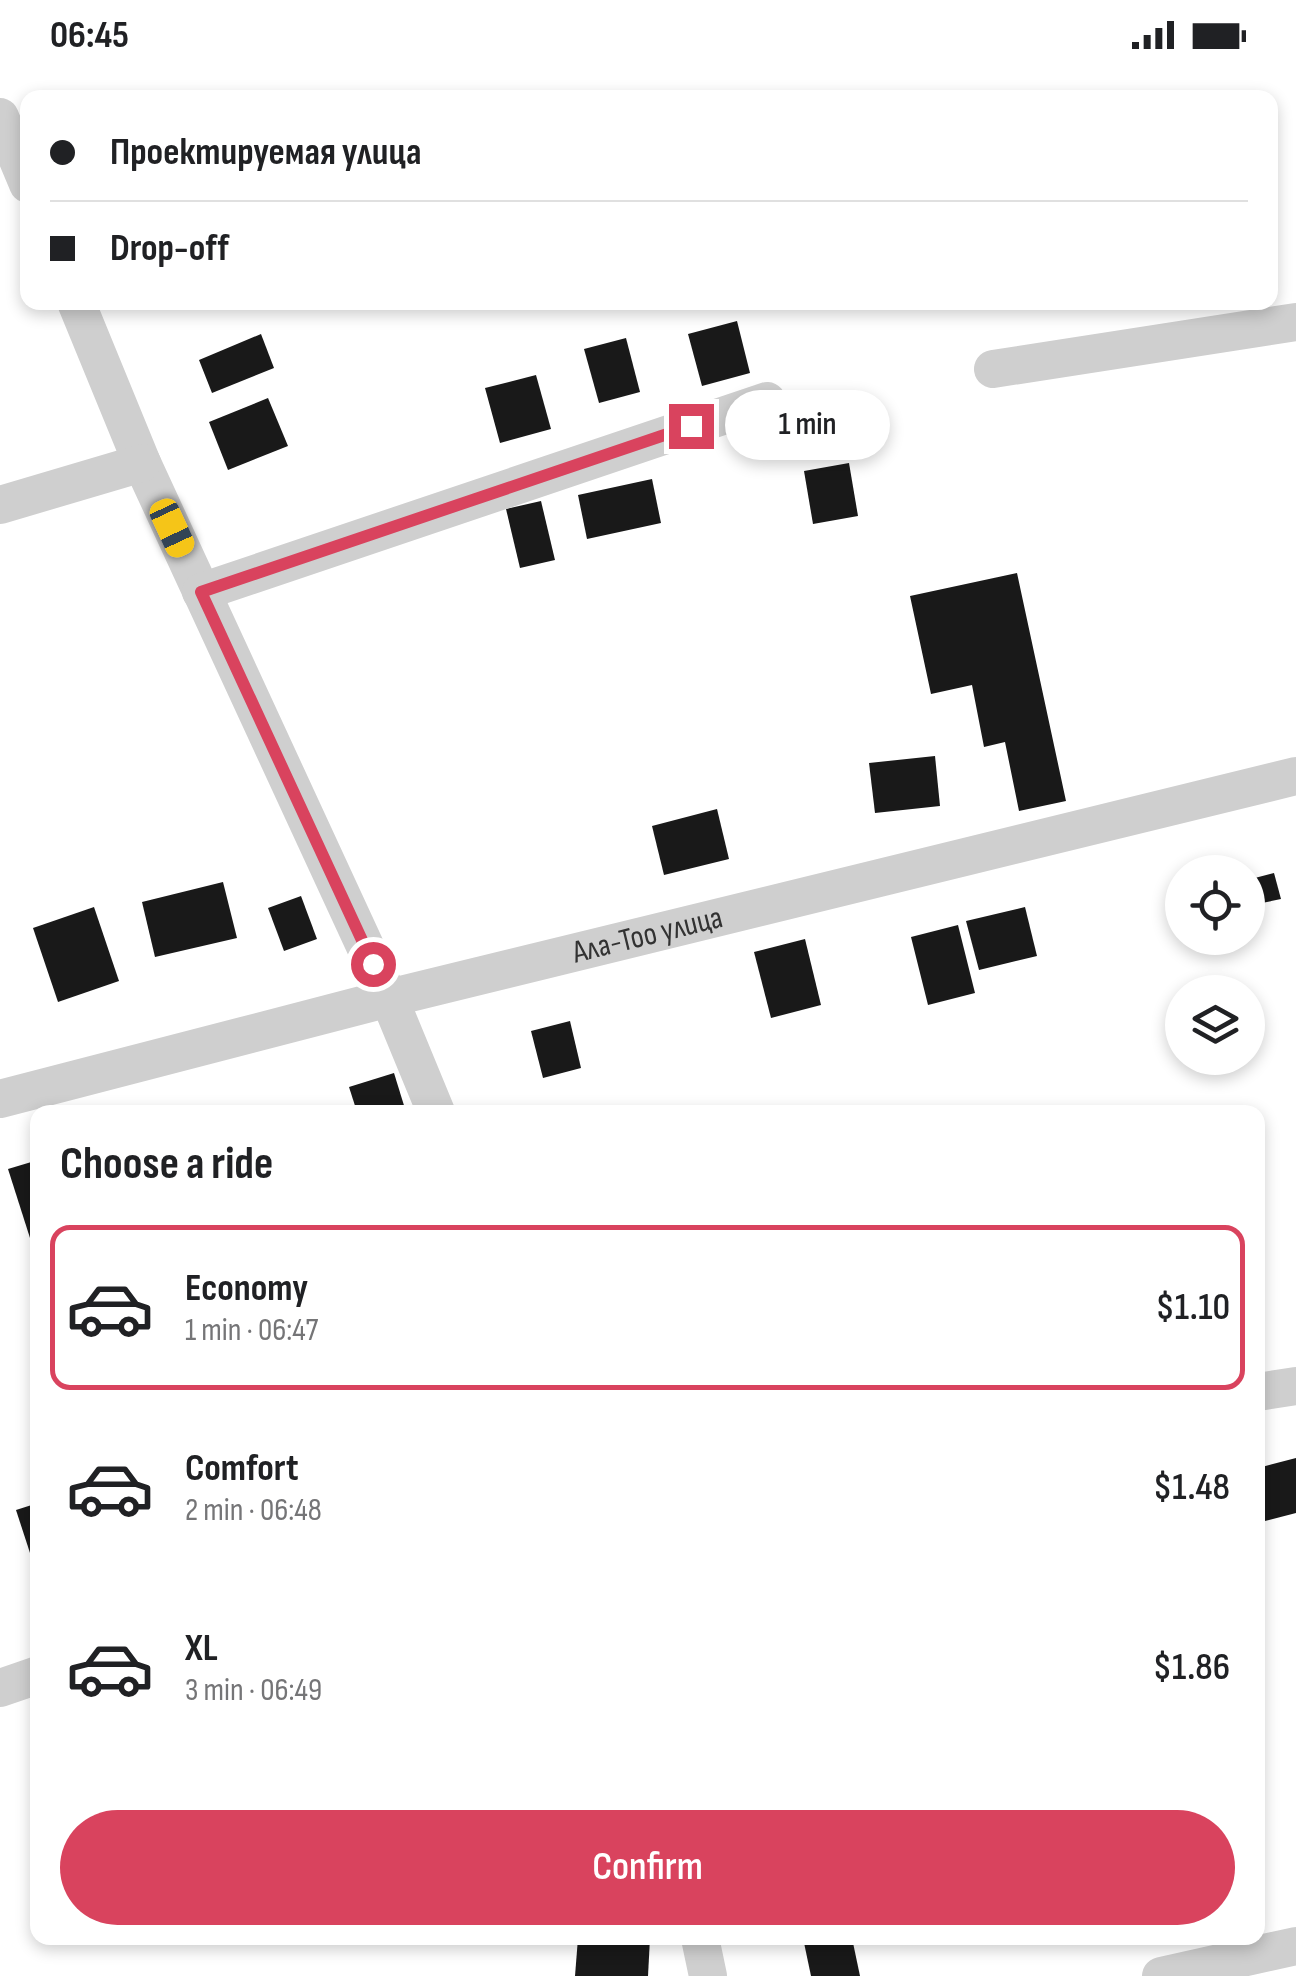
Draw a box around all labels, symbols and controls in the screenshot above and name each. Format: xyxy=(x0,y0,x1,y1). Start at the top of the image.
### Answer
text: 06:45 xyxy=(50,13,129,58)
text: Проектируемая улица xyxy=(110,130,421,175)
text: Drop-off xyxy=(110,226,229,271)
callout: 1 min xyxy=(726,391,891,461)
route end xyxy=(669,404,714,449)
text: 1 min xyxy=(778,405,837,444)
car xyxy=(146,494,198,562)
map controls xyxy=(1165,855,1265,1075)
button: locate xyxy=(1165,855,1265,955)
street label: Ала-Тоо улица xyxy=(567,898,727,972)
route start xyxy=(351,942,396,987)
button: layers xyxy=(1165,975,1265,1075)
text: Choose a ride xyxy=(60,1137,273,1192)
icon: car xyxy=(65,1263,155,1353)
text: Economy xyxy=(185,1266,308,1311)
text: $1.10 xyxy=(1155,1285,1230,1330)
text: 1 min · 06:47 xyxy=(185,1311,318,1350)
icon: car xyxy=(65,1443,155,1533)
text: Comfort xyxy=(185,1446,299,1491)
text: $1.48 xyxy=(1153,1465,1230,1510)
text: 2 min · 06:48 xyxy=(185,1491,322,1530)
icon: car xyxy=(65,1623,155,1713)
text: XL xyxy=(185,1626,218,1671)
text: $1.86 xyxy=(1153,1645,1230,1690)
text: 3 min · 06:49 xyxy=(185,1671,322,1710)
button: Confirm xyxy=(60,1810,1235,1925)

